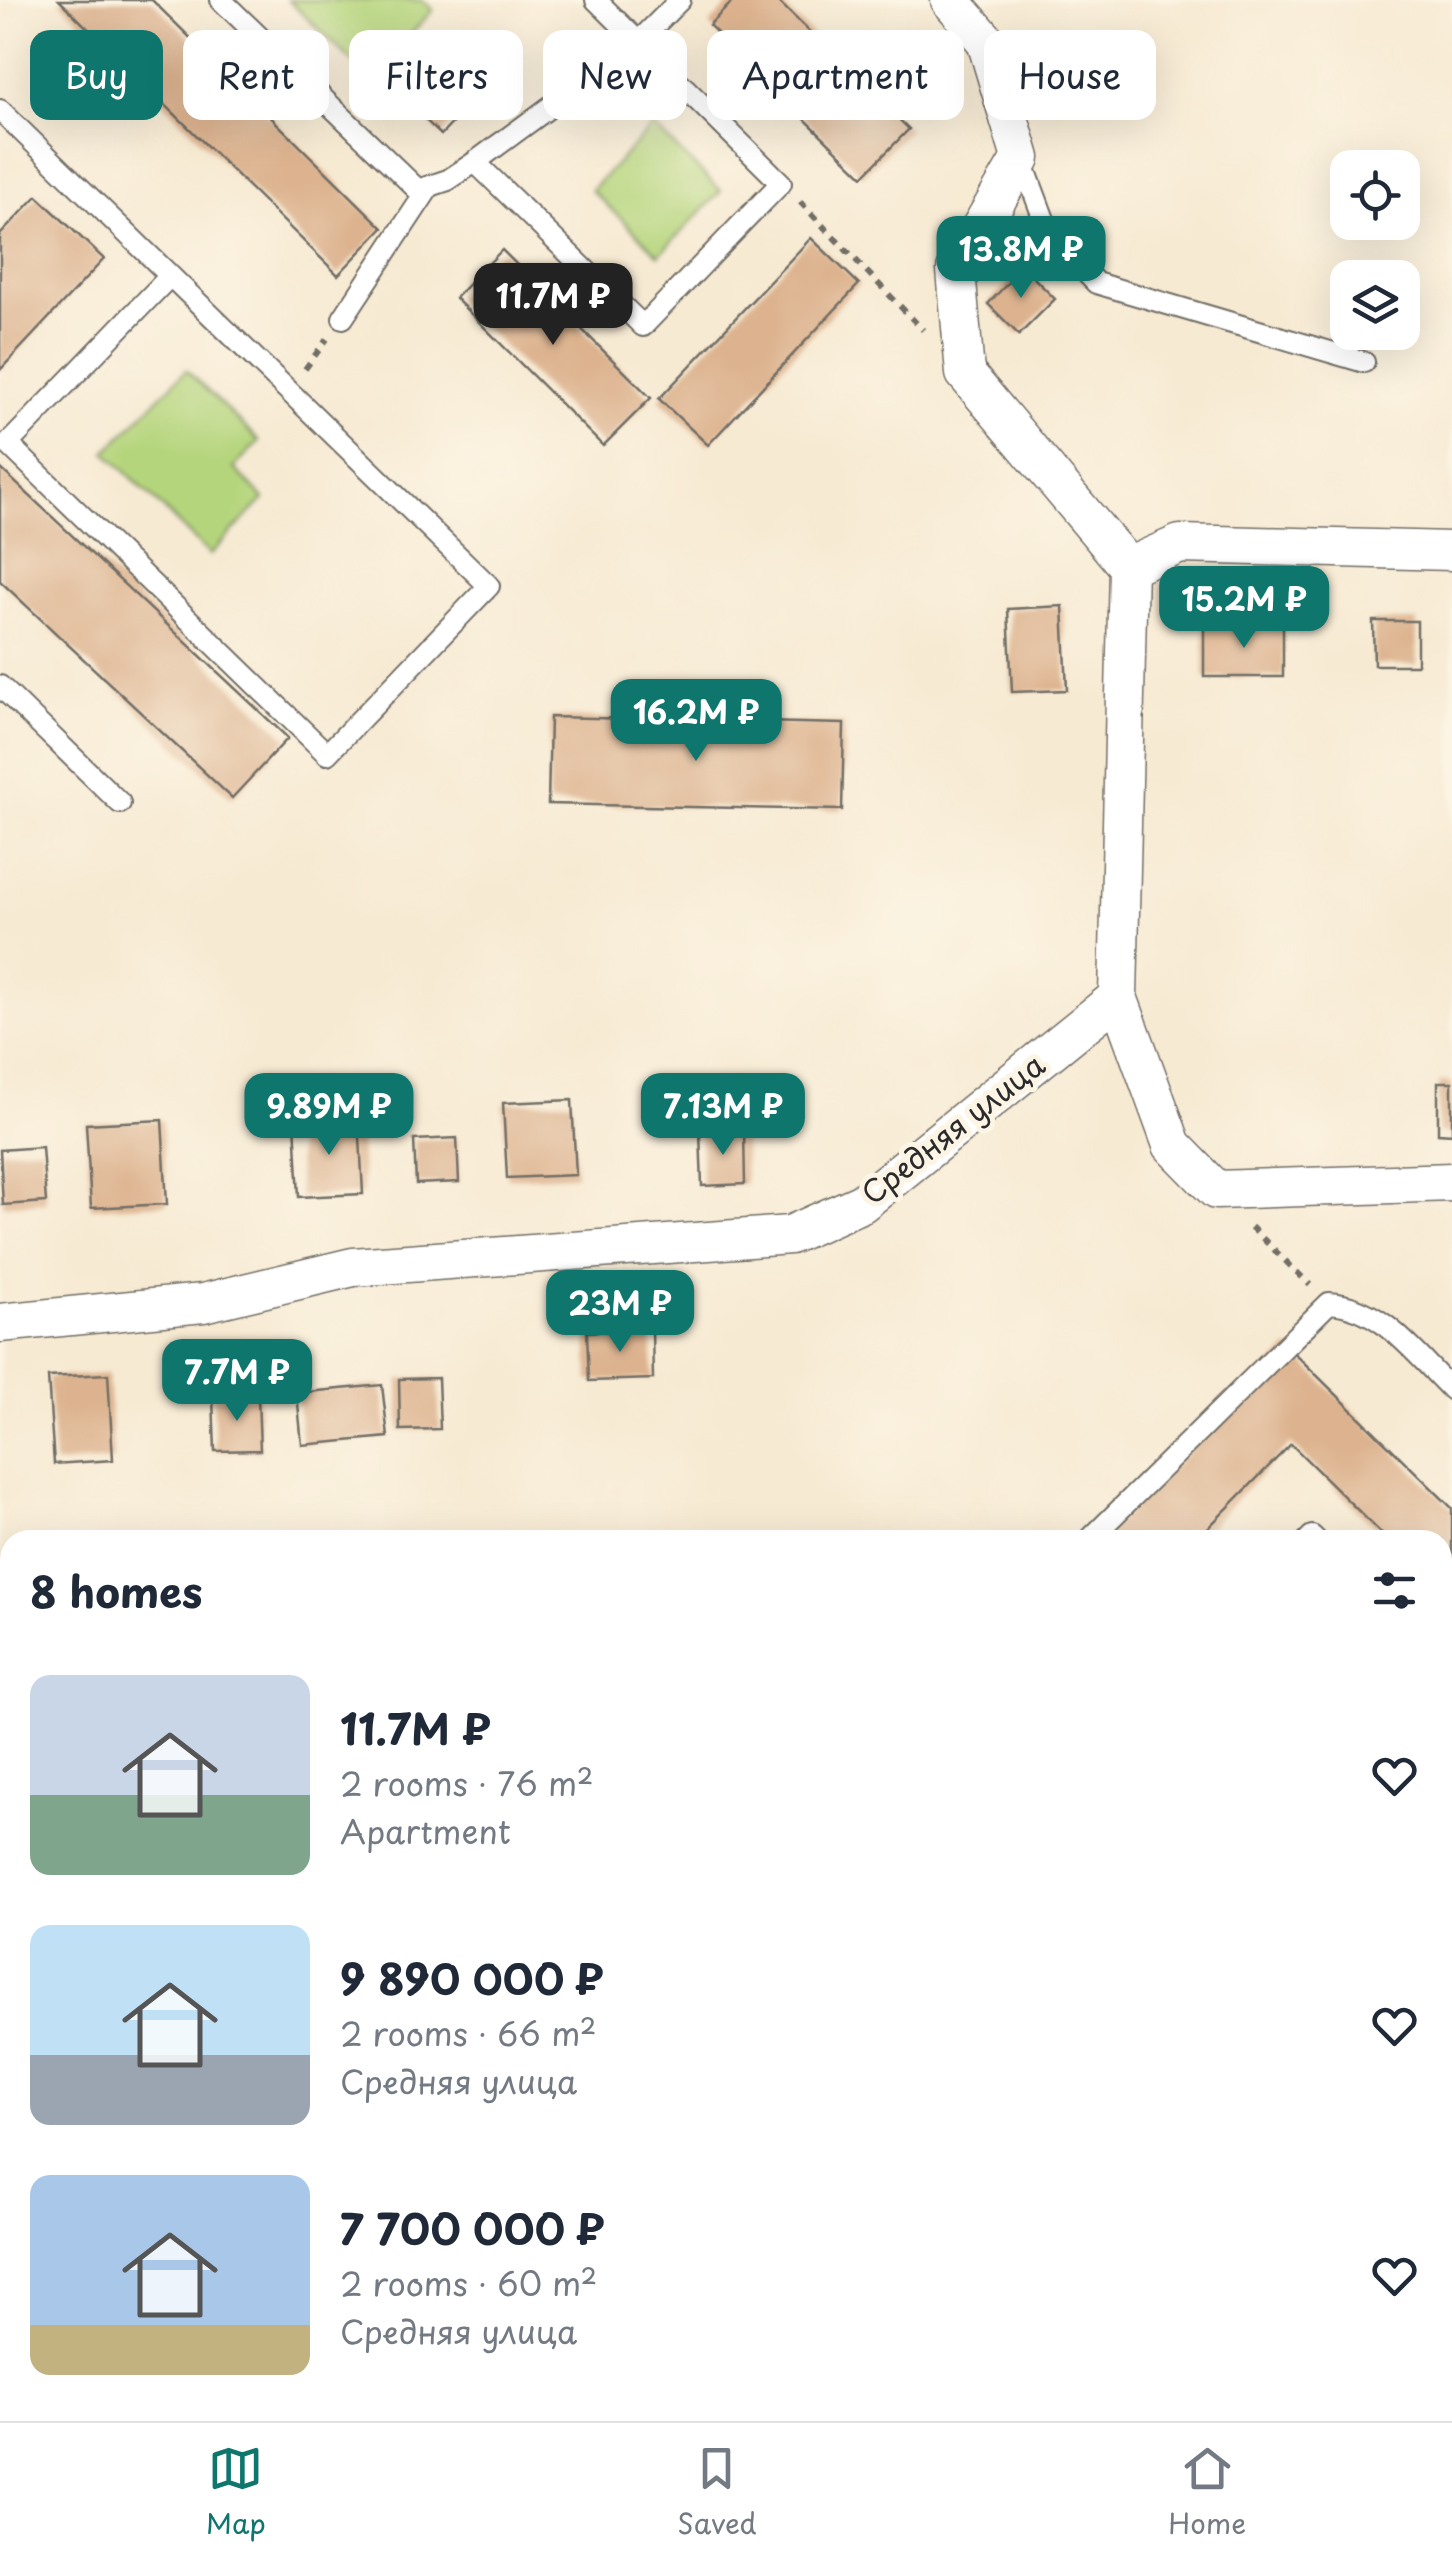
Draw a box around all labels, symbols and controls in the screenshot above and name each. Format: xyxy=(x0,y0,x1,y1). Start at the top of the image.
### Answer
chip: Buy xyxy=(30,30,163,120)
chip: Rent xyxy=(183,30,329,120)
chip: Filters xyxy=(349,30,523,120)
chip: New xyxy=(543,30,687,120)
chip: Apartment xyxy=(707,30,964,120)
chip: House xyxy=(984,30,1156,120)
map controls xyxy=(1330,150,1420,350)
button: locate xyxy=(1330,150,1420,240)
pin: 13.8M ₽ xyxy=(929,216,1113,301)
text: 13.8M ₽ xyxy=(959,224,1083,272)
button: layers xyxy=(1330,260,1420,350)
pin: 11.7M ₽ xyxy=(461,263,645,348)
text: 11.7M ₽ xyxy=(496,271,610,319)
pin: 15.2M ₽ xyxy=(1152,566,1336,651)
text: 15.2M ₽ xyxy=(1181,574,1307,622)
pin: 16.2M ₽ xyxy=(604,679,788,764)
text: 16.2M ₽ xyxy=(633,687,759,735)
street label: Средняя улица xyxy=(851,1042,1054,1214)
pin: 9.89M ₽ xyxy=(237,1073,421,1158)
pin: 7.13M ₽ xyxy=(631,1073,815,1158)
text: 9.89M ₽ xyxy=(266,1081,392,1129)
text: 7.13M ₽ xyxy=(663,1081,783,1129)
pin: 23M ₽ xyxy=(550,1270,690,1355)
text: 23M ₽ xyxy=(568,1278,672,1326)
pin: 7.7M ₽ xyxy=(156,1339,318,1424)
text: 7.7M ₽ xyxy=(184,1347,290,1395)
text: 8 homes xyxy=(30,1559,203,1622)
icon: filters xyxy=(1367,1563,1422,1618)
text: 11.7M ₽ xyxy=(340,1696,491,1759)
icon: home xyxy=(110,1715,230,1835)
icon: heart xyxy=(1367,1748,1422,1803)
text: 2 rooms · 76 m² xyxy=(340,1759,594,1807)
text: Apartment xyxy=(340,1807,511,1855)
text: 9 890 000 ₽ xyxy=(340,1946,604,2009)
icon: home xyxy=(110,1965,230,2085)
icon: heart xyxy=(1367,1998,1422,2053)
text: 2 rooms · 66 m² xyxy=(340,2009,597,2057)
text: Средняя улица xyxy=(340,2057,577,2105)
text: 7 700 000 ₽ xyxy=(340,2196,605,2259)
icon: home xyxy=(110,2215,230,2335)
icon: heart xyxy=(1367,2248,1422,2303)
text: 2 rooms · 60 m² xyxy=(340,2259,597,2307)
text: Средняя улица xyxy=(340,2307,577,2355)
tab: Map xyxy=(206,2441,266,2544)
tab: Saved xyxy=(677,2441,757,2544)
tab: Home xyxy=(1168,2441,1246,2544)

